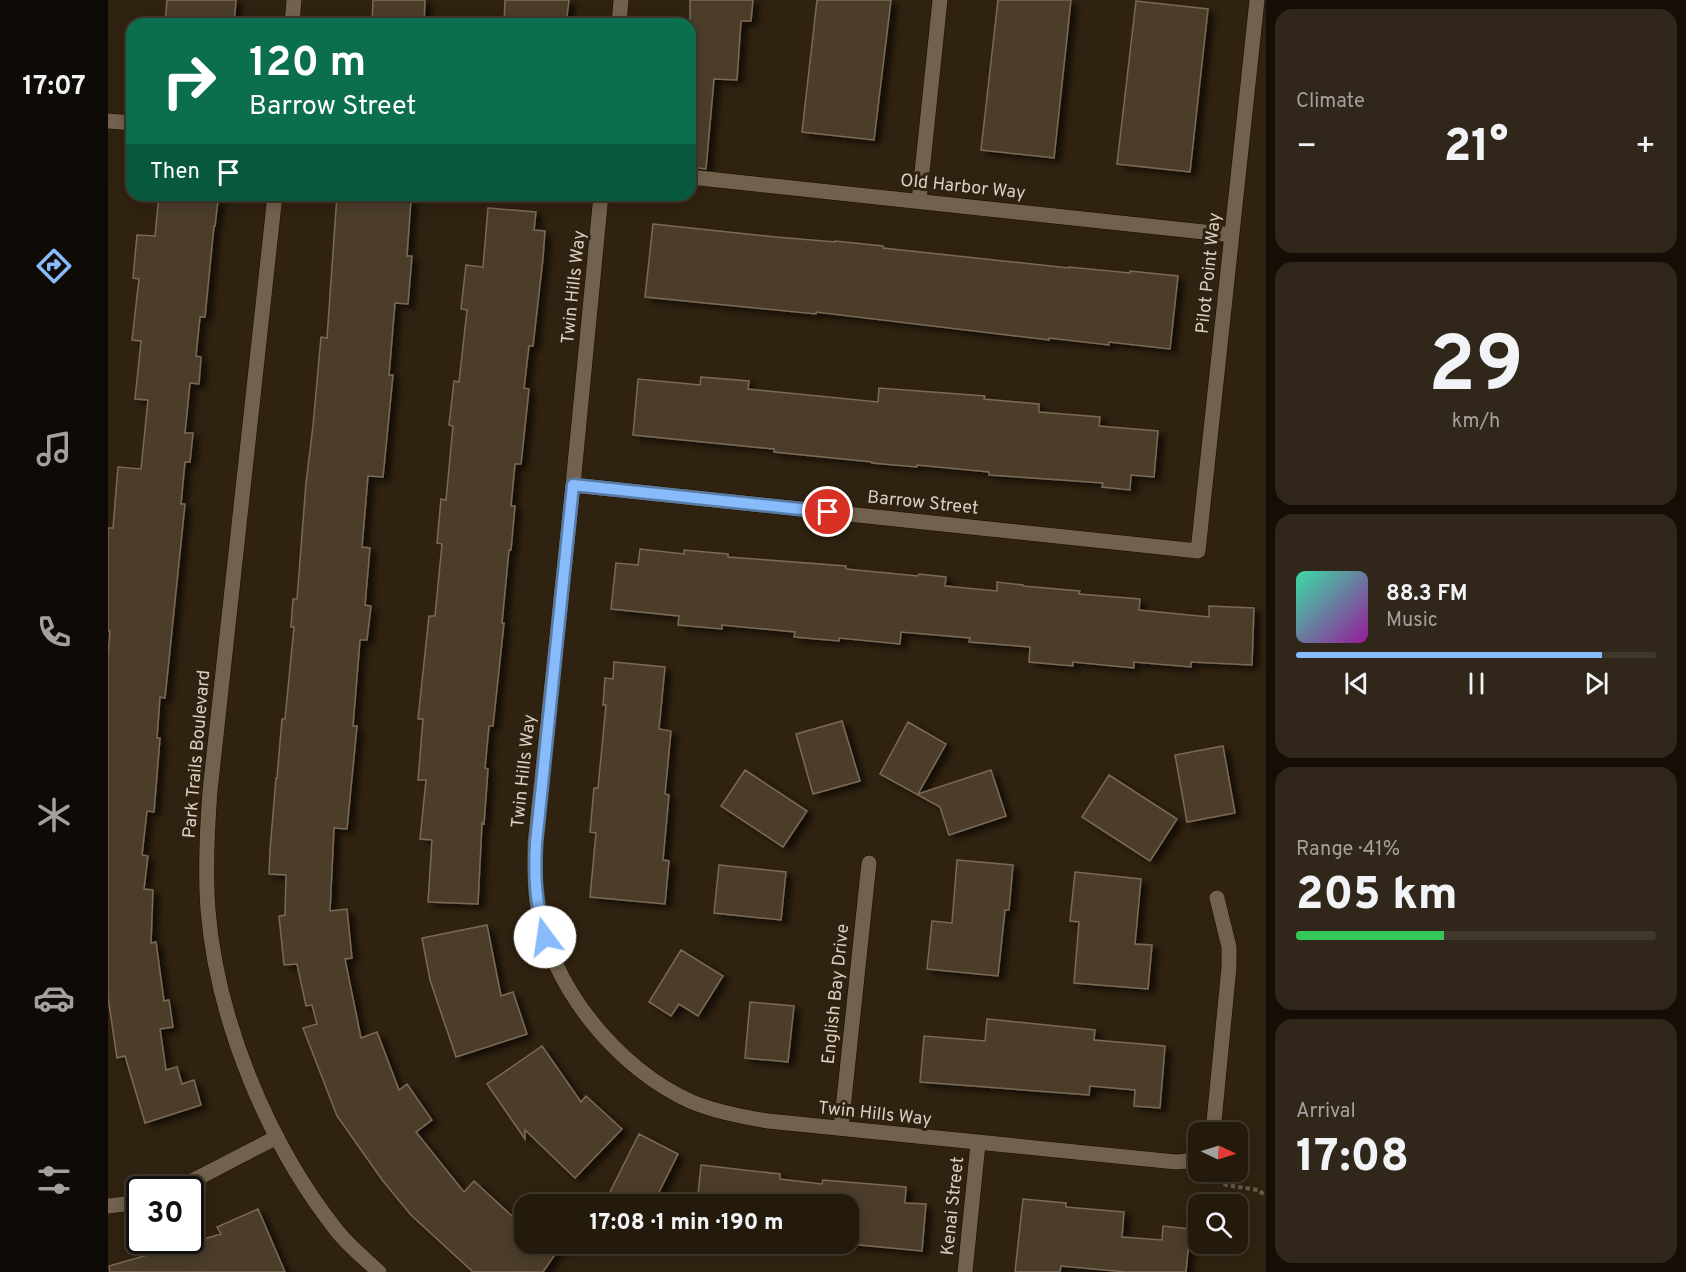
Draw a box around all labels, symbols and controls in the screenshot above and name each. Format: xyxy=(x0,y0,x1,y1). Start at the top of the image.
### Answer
text: 120 m xyxy=(249,38,366,91)
icon: right xyxy=(150,42,228,120)
text: 17:07 xyxy=(22,70,86,104)
text: Climate xyxy=(1296,89,1365,115)
text: Barrow Street xyxy=(249,90,416,124)
text: 21° xyxy=(1444,120,1508,177)
text: − xyxy=(1296,127,1317,169)
text: + xyxy=(1635,127,1656,169)
icon: arrive xyxy=(212,156,245,189)
text: Then xyxy=(150,159,200,186)
street label: Old Harbor Way xyxy=(899,169,1027,206)
street label: Pilot Point Way xyxy=(1192,211,1227,335)
street label: Twin Hills Way xyxy=(557,229,592,345)
icon: directions xyxy=(33,245,75,287)
text: 29 xyxy=(1428,320,1524,419)
text: km/h xyxy=(1452,409,1500,435)
icon: music xyxy=(33,428,75,470)
pin xyxy=(802,486,853,537)
street label: Barrow Street xyxy=(866,486,980,521)
icon: arrive xyxy=(811,495,844,528)
text: 88.3 FM xyxy=(1386,581,1468,608)
text: Music xyxy=(1386,608,1438,634)
icon: phone xyxy=(33,611,75,653)
icon: previous xyxy=(1340,667,1373,700)
icon: pause xyxy=(1460,667,1493,700)
icon: next xyxy=(1580,667,1613,700)
street label: Park Trails Boulevard xyxy=(179,669,216,839)
street label: Twin Hills Way xyxy=(507,713,542,829)
icon: climate xyxy=(33,794,75,836)
text: Range · 41% xyxy=(1296,837,1400,863)
text: 205 km xyxy=(1296,868,1458,925)
position arrow xyxy=(513,905,577,969)
street label: English Bay Drive xyxy=(818,923,855,1066)
icon: car xyxy=(33,977,75,1019)
street label: Twin Hills Way xyxy=(817,1097,933,1132)
text: Arrival xyxy=(1296,1099,1356,1125)
north arrow xyxy=(1188,1122,1248,1182)
map controls xyxy=(1188,1122,1248,1254)
text: 17:08 xyxy=(1296,1130,1409,1187)
street label: Kenai Street xyxy=(937,1156,970,1257)
icon: filters xyxy=(33,1159,75,1201)
speed limit sign: 30 xyxy=(126,1176,204,1254)
button: search xyxy=(1188,1194,1248,1254)
text: 17:08 · 1 min · 190 m xyxy=(590,1210,783,1237)

